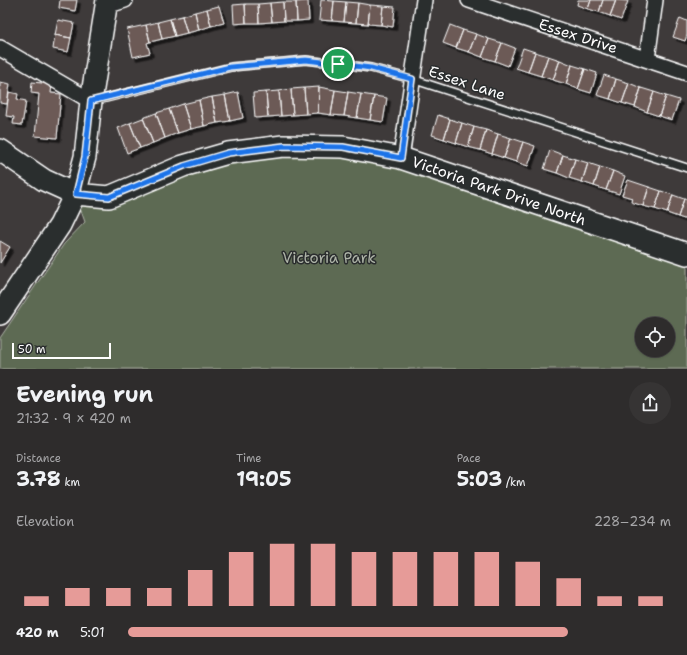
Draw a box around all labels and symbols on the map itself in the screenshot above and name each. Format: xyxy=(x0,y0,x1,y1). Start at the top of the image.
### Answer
street label: Essex Drive xyxy=(536,14,620,58)
pin xyxy=(321,47,355,81)
street label: Essex Lane xyxy=(426,61,508,105)
street label: Victoria Park Drive North xyxy=(409,152,589,230)
park label: Victoria Park xyxy=(282,248,376,268)
scale bar xyxy=(12,341,111,360)

